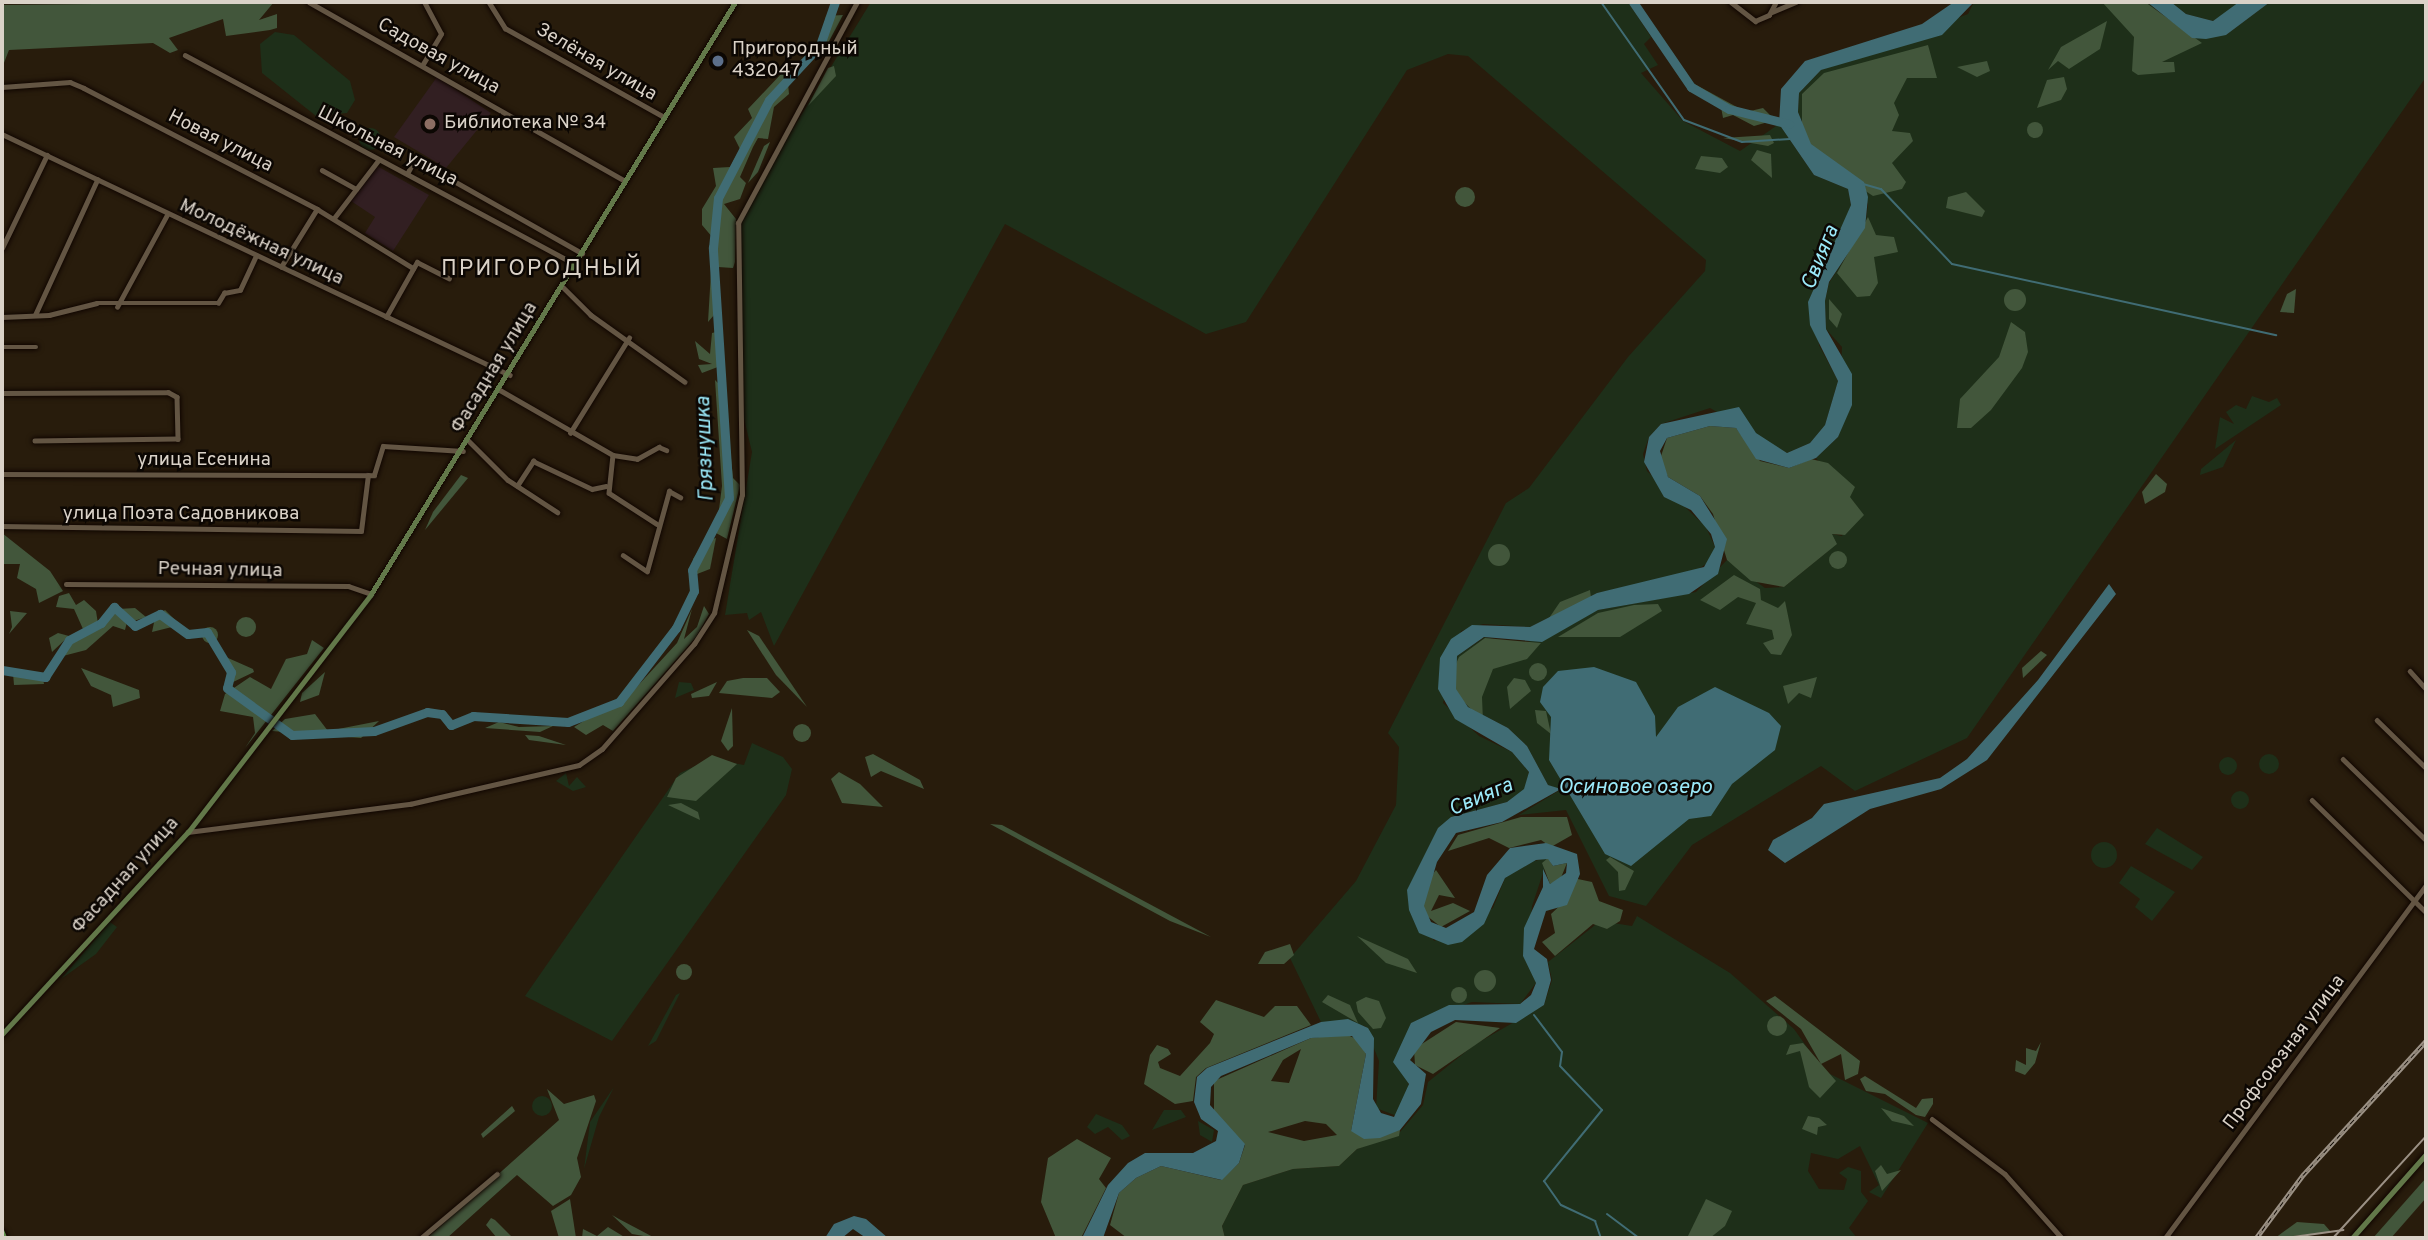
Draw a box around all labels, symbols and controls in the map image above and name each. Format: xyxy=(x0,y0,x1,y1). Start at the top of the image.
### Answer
street label: Садовая улица xyxy=(373,14,503,100)
street label: Зелёная улица xyxy=(532,19,660,107)
place label: Пригородный 432047 xyxy=(732,39,858,83)
marker: Пригородный 432047 xyxy=(710,53,726,69)
street label: Школьная улица xyxy=(313,102,461,192)
street label: Новая улица xyxy=(164,106,276,178)
place label: Библиотека № 34 xyxy=(444,113,606,135)
marker: Библиотека № 34 xyxy=(422,116,438,132)
street label: Молодёжная улица xyxy=(175,195,347,291)
water label: Свияга xyxy=(1797,222,1845,294)
district label: ПРИГОРОДНЫЙ xyxy=(442,256,642,284)
street label: Фасадная улица xyxy=(447,298,543,438)
water label: Грязнушка xyxy=(692,396,720,502)
street label: улица Есенина xyxy=(137,450,271,472)
street label: улица Поэта Садовникова xyxy=(63,504,299,526)
street label: Речная улица xyxy=(157,559,283,583)
water label: Свияга xyxy=(1445,773,1517,823)
water label: Осиновое озеро xyxy=(1558,775,1712,801)
street label: Фасадная улица xyxy=(68,813,184,939)
street label: Профсоюзная улица xyxy=(2219,971,2351,1135)

